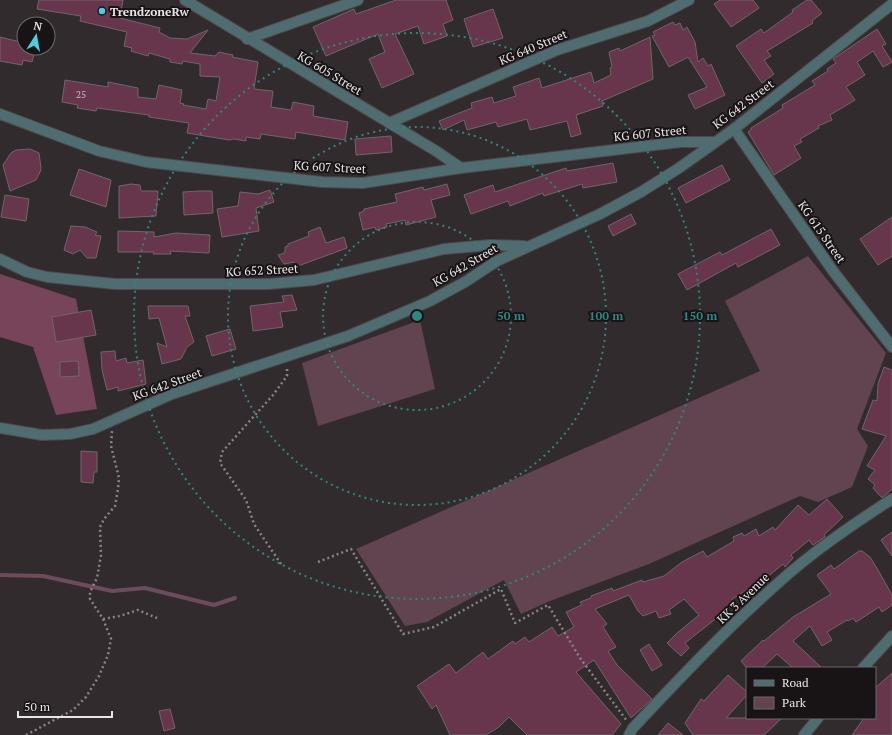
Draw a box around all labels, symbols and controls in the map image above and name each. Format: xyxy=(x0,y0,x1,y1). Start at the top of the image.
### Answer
place label: TrendzoneRw xyxy=(110,4,189,19)
marker: TrendzoneRw xyxy=(97,6,107,16)
north arrow xyxy=(16,16,56,56)
text: N xyxy=(32,19,44,34)
street label: KG 640 Street xyxy=(497,26,570,68)
street label: KG 605 Street xyxy=(295,48,365,98)
street label: KG 642 Street xyxy=(709,76,777,132)
house number: 25 xyxy=(76,88,86,101)
street label: KG 607 Street xyxy=(613,122,687,144)
street label: KG 607 Street xyxy=(293,158,367,176)
street label: KG 615 Street xyxy=(795,198,849,267)
street label: KG 642 Street xyxy=(430,240,501,290)
street label: KG 652 Street xyxy=(225,261,299,279)
text: 50 m xyxy=(497,308,525,323)
text: 100 m xyxy=(589,308,623,323)
text: 150 m xyxy=(683,308,717,323)
centre of rings xyxy=(410,309,424,323)
street label: KG 642 Street xyxy=(130,364,204,403)
street label: KK 3 Avenue xyxy=(714,569,772,627)
legend xyxy=(746,667,876,719)
text: Road xyxy=(782,675,809,690)
scale bar xyxy=(18,693,112,719)
text: Park xyxy=(782,695,807,710)
text: 50 m xyxy=(24,699,51,714)

